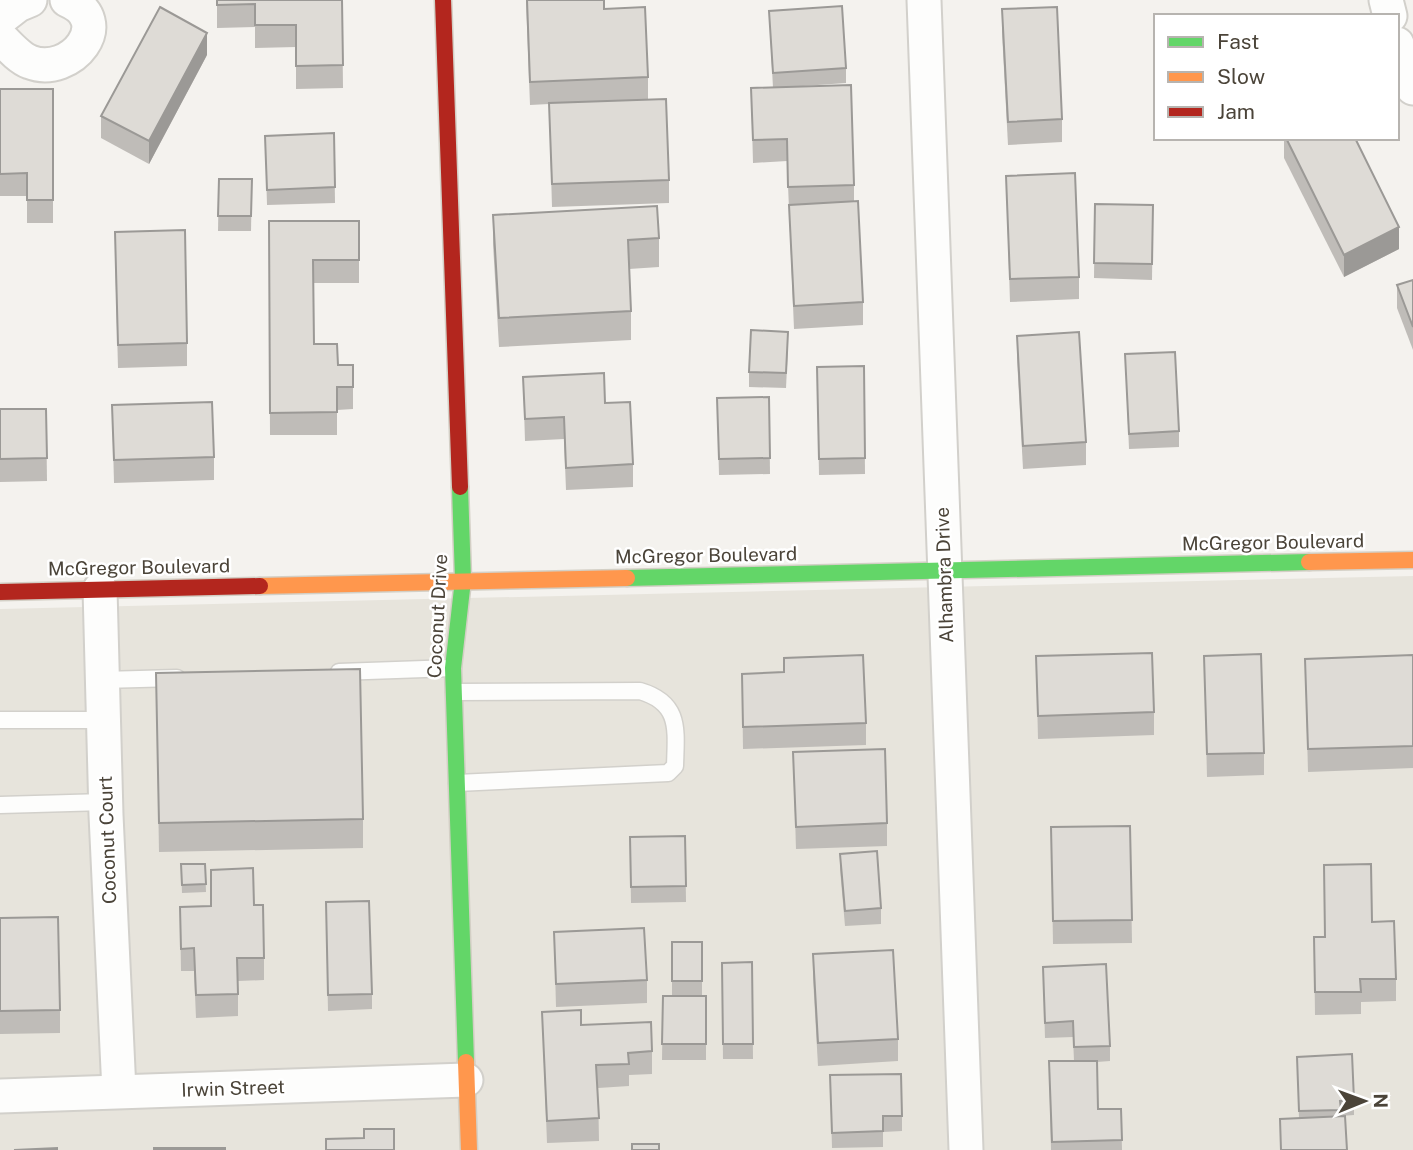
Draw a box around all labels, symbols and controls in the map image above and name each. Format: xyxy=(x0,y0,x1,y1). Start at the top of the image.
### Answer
legend xyxy=(1154,14,1399,140)
text: Fast xyxy=(1217,29,1259,54)
text: Slow xyxy=(1217,64,1265,89)
text: Jam xyxy=(1217,99,1255,124)
street label: Alhambra Drive xyxy=(931,507,957,643)
street label: McGregor Boulevard xyxy=(1182,529,1364,555)
street label: McGregor Boulevard xyxy=(615,542,797,568)
street label: Coconut Drive xyxy=(423,553,451,679)
street label: McGregor Boulevard xyxy=(48,554,230,580)
street label: Coconut Court xyxy=(94,776,120,904)
north arrow xyxy=(1329,1066,1399,1136)
street label: Irwin Street xyxy=(181,1075,285,1101)
text: N xyxy=(1370,1093,1392,1108)

